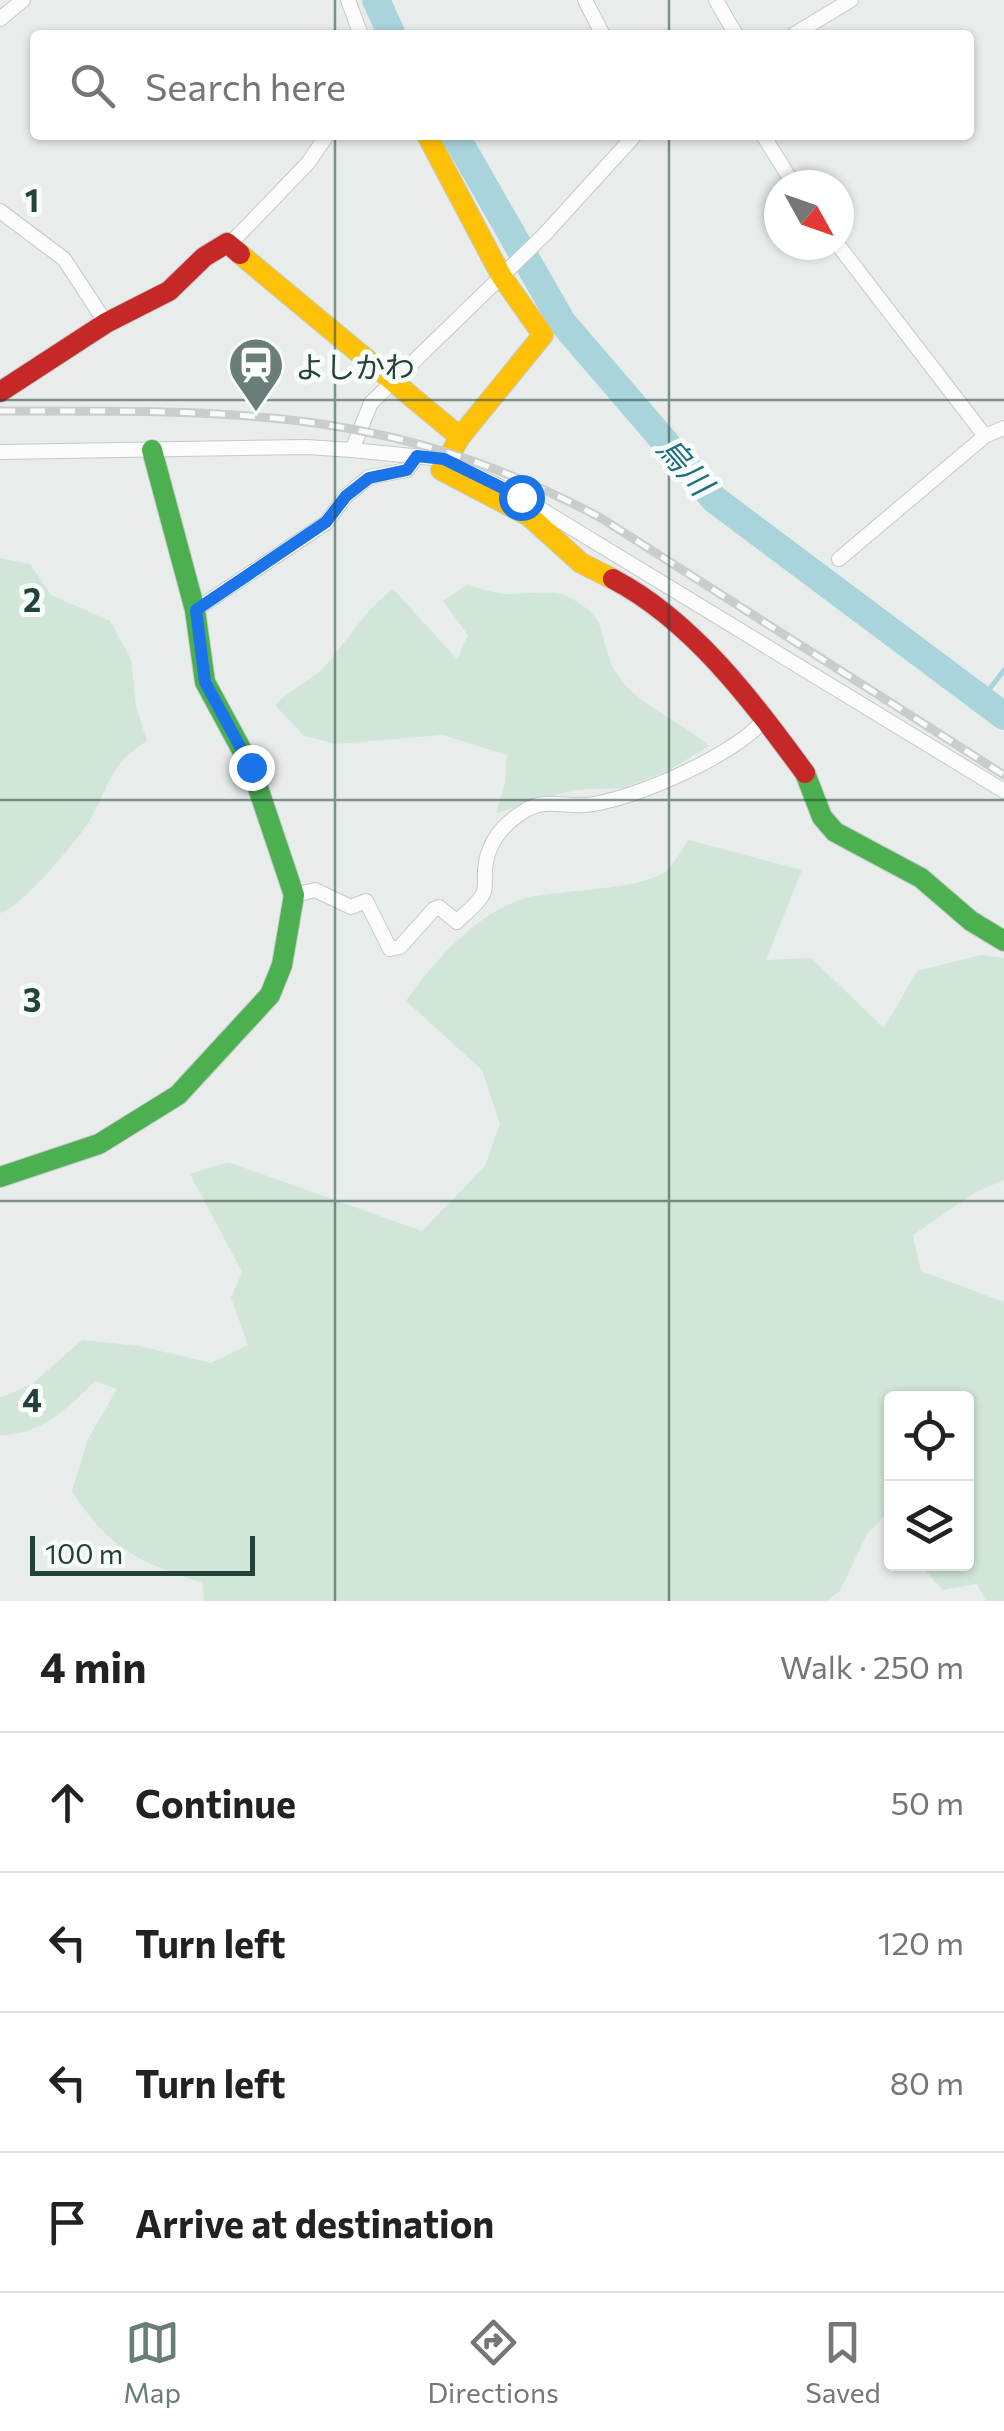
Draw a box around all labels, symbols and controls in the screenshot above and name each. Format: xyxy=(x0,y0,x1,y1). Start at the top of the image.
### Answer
search box xyxy=(30,30,974,140)
icon: search xyxy=(65,58,120,113)
text: Search here xyxy=(145,62,346,109)
north arrow xyxy=(764,170,854,260)
text: 1 xyxy=(25,179,39,219)
station icon: よしかわ xyxy=(226,335,286,414)
place label: よしかわ xyxy=(295,347,415,384)
water label: 烏川 xyxy=(650,428,724,505)
route start xyxy=(499,475,545,521)
text: 2 xyxy=(23,579,41,619)
route end xyxy=(229,745,275,791)
text: 3 xyxy=(23,979,41,1019)
text: 4 xyxy=(22,1379,42,1419)
map controls xyxy=(884,1391,974,1571)
button: locate xyxy=(884,1391,974,1481)
button: layers xyxy=(884,1481,974,1571)
scale bar xyxy=(30,1531,255,1576)
text: 100 m xyxy=(45,1536,123,1570)
text: 4 min xyxy=(40,1640,146,1692)
text: Walk · 250 m xyxy=(780,1646,964,1686)
icon: ahead xyxy=(40,1775,95,1830)
text: Continue xyxy=(135,1779,296,1826)
text: 50 m xyxy=(891,1782,964,1822)
icon: left xyxy=(40,1915,95,1970)
text: Turn left xyxy=(135,1919,286,1966)
text: 120 m xyxy=(878,1922,964,1962)
icon: left xyxy=(40,2055,95,2110)
text: Turn left xyxy=(135,2059,286,2106)
text: 80 m xyxy=(890,2062,964,2102)
icon: arrive xyxy=(40,2195,95,2250)
text: Arrive at destination xyxy=(135,2199,494,2246)
tab: Map xyxy=(123,2315,181,2409)
tab: Directions xyxy=(427,2315,559,2409)
tab: Saved xyxy=(805,2315,881,2409)

